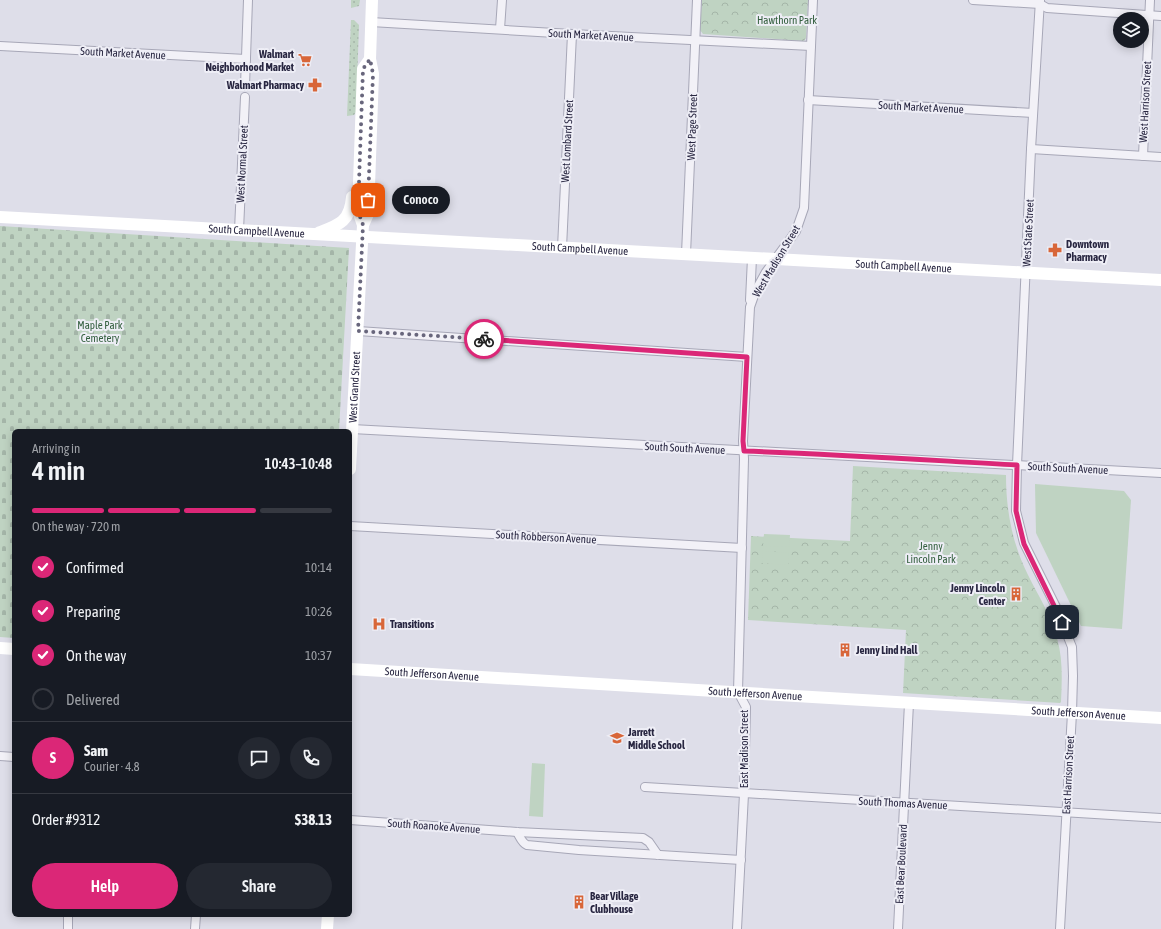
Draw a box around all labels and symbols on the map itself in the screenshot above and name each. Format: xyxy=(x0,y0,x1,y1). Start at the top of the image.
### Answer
park label: Hawthorn Park xyxy=(757,14,817,26)
street label: South Market Avenue xyxy=(548,27,634,43)
street label: South Market Avenue xyxy=(80,45,166,61)
place label: Walmart Neighborhood Market xyxy=(205,48,295,73)
supermarket icon: Walmart Neighborhood Market xyxy=(297,52,313,68)
street label: West Harrison Street xyxy=(1137,61,1153,143)
pharmacy icon: Walmart Pharmacy xyxy=(307,77,323,93)
place label: Walmart Pharmacy xyxy=(226,79,304,91)
street label: West Page Street xyxy=(685,93,699,161)
street label: West Lombard Street xyxy=(559,99,575,183)
street label: South Market Avenue xyxy=(878,99,964,115)
street label: West Normal Street xyxy=(234,125,250,203)
pin xyxy=(351,183,385,217)
callout: Conoco xyxy=(392,186,450,214)
street label: West State Street xyxy=(1020,199,1036,267)
street label: South Campbell Avenue xyxy=(208,222,305,240)
street label: West Madison Street xyxy=(750,223,802,299)
place label: Downtown Pharmacy xyxy=(1066,238,1109,263)
street label: South Campbell Avenue xyxy=(532,240,629,257)
pharmacy icon: Downtown Pharmacy xyxy=(1047,242,1063,258)
street label: South Campbell Avenue xyxy=(855,257,952,275)
park label: Maple Park Cemetery xyxy=(77,319,123,344)
courier xyxy=(464,319,504,359)
street label: West Grand Street xyxy=(346,351,362,423)
street label: South South Avenue xyxy=(644,440,726,456)
street label: South South Avenue xyxy=(1027,460,1109,476)
street label: South Robberson Avenue xyxy=(495,528,597,546)
park label: Jenny Lincoln Park xyxy=(906,540,956,565)
place label: Jenny Lincoln Center xyxy=(949,582,1006,607)
building icon: Jenny Lincoln Center xyxy=(1008,586,1024,602)
pin xyxy=(1045,605,1079,639)
hospital icon: Transitions xyxy=(371,616,387,632)
place label: Transitions xyxy=(390,618,434,630)
building icon: Jenny Lind Hall xyxy=(837,642,853,658)
place label: Jenny Lind Hall xyxy=(855,644,918,656)
street label: South Jefferson Avenue xyxy=(384,665,479,683)
street label: South Jefferson Avenue xyxy=(708,685,803,702)
street label: South Jefferson Avenue xyxy=(1031,704,1126,722)
street label: East Madison Street xyxy=(738,710,750,788)
place label: Jarrett Middle School xyxy=(627,726,686,751)
school or university icon: Jarrett Middle School xyxy=(609,730,625,746)
street label: East Harrison Street xyxy=(1060,735,1076,815)
street label: South Thomas Avenue xyxy=(858,795,948,811)
street label: South Roanoke Avenue xyxy=(387,817,481,835)
street label: East Bear Boulevard xyxy=(893,824,909,904)
place label: Bear Village Clubhouse xyxy=(590,890,638,915)
building icon: Bear Village Clubhouse xyxy=(571,894,587,910)

